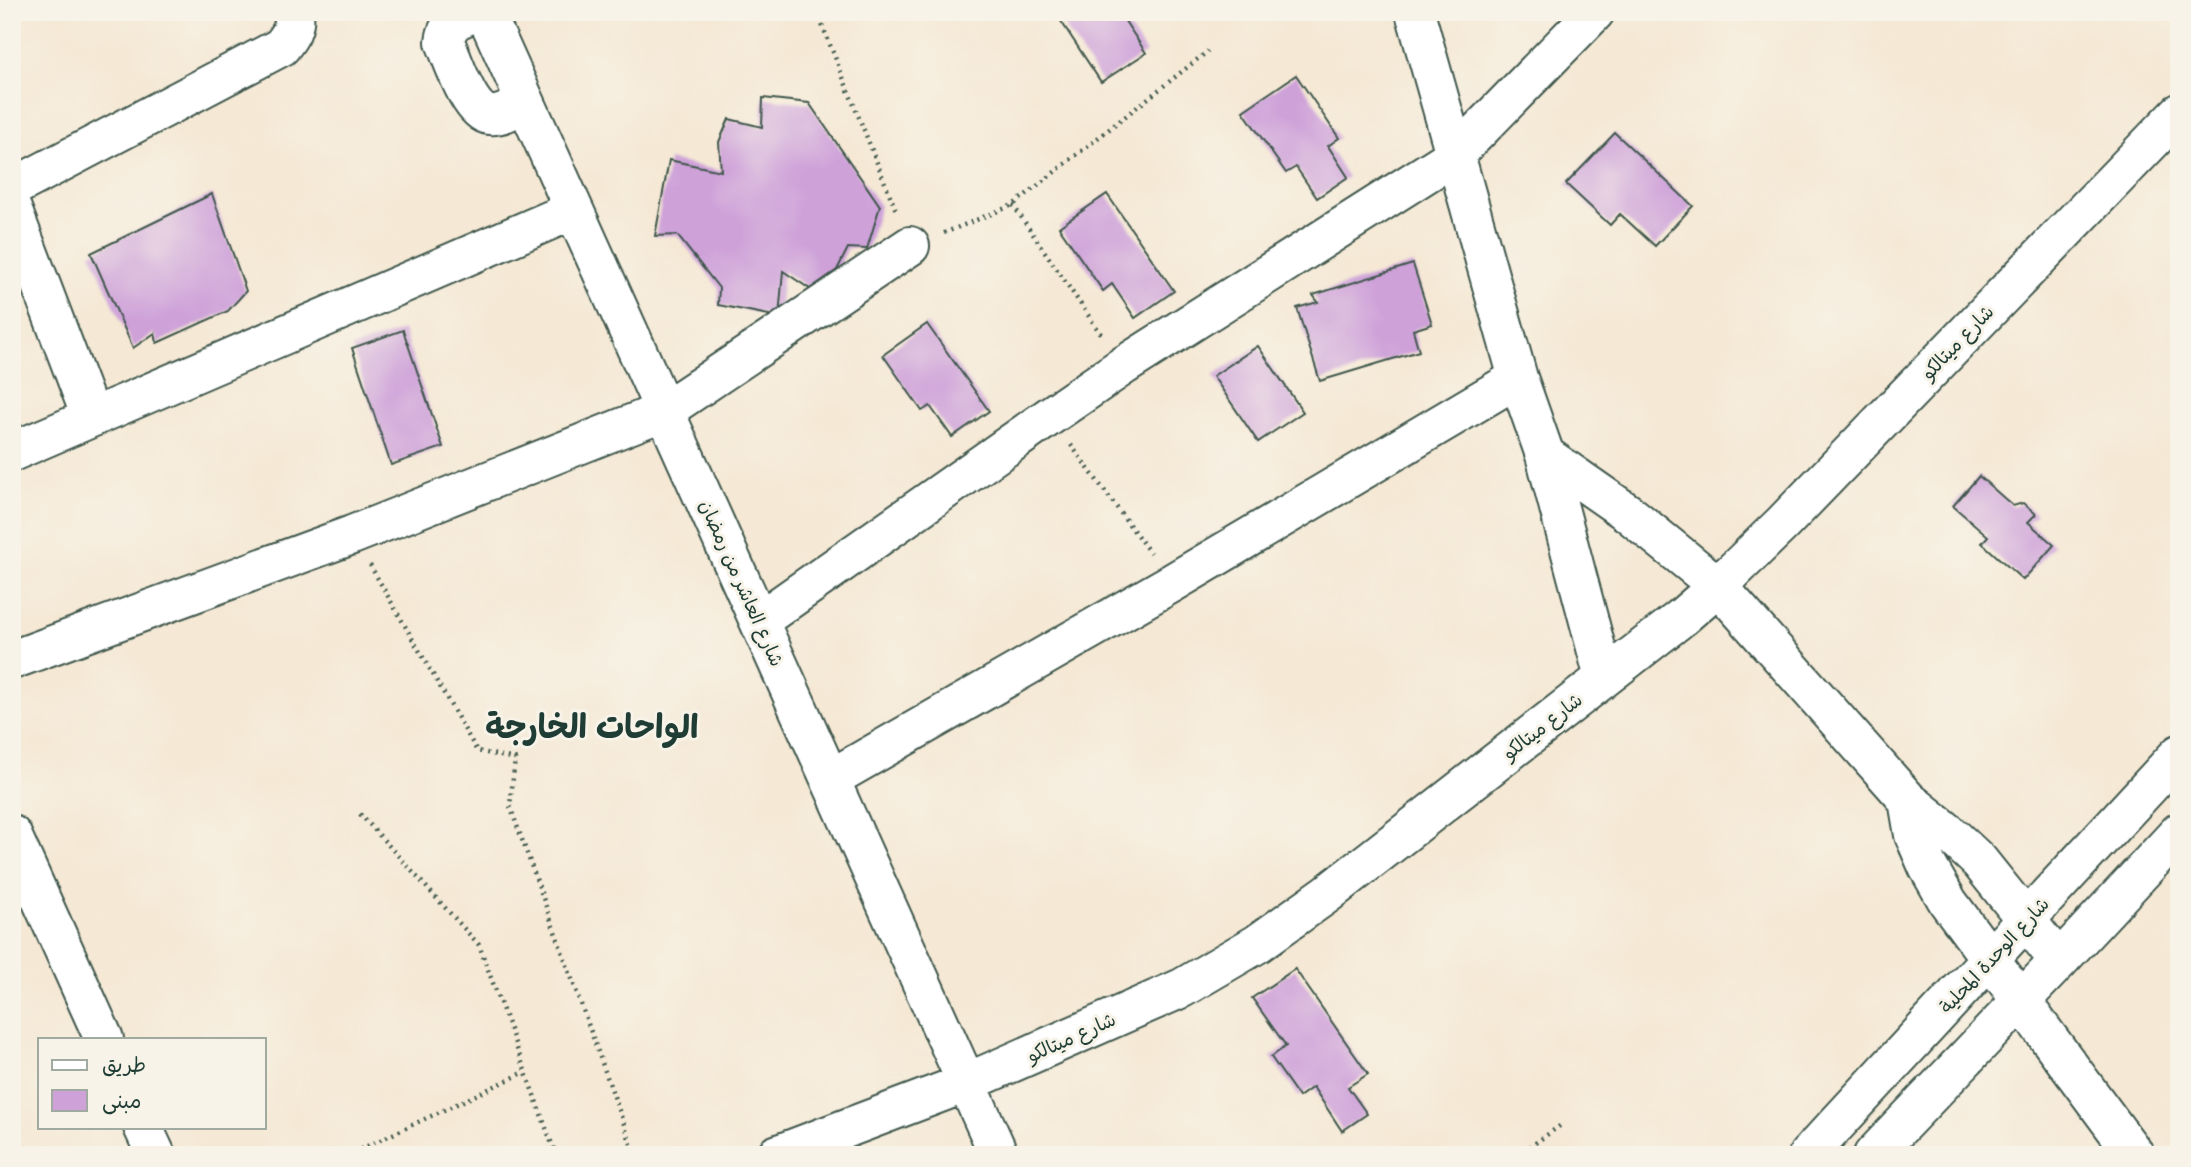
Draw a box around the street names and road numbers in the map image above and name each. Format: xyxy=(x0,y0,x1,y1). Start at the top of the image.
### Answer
street label: شارع ميتالكو xyxy=(1916,301,2000,387)
street label: شارع العاشر من رمضان xyxy=(693,497,788,671)
street label: شارع ميتالكو xyxy=(1498,689,1588,767)
street label: شارع الوحدة المحلية xyxy=(1935,893,2055,1020)
street label: شارع ميتالكو xyxy=(1023,1009,1120,1070)

